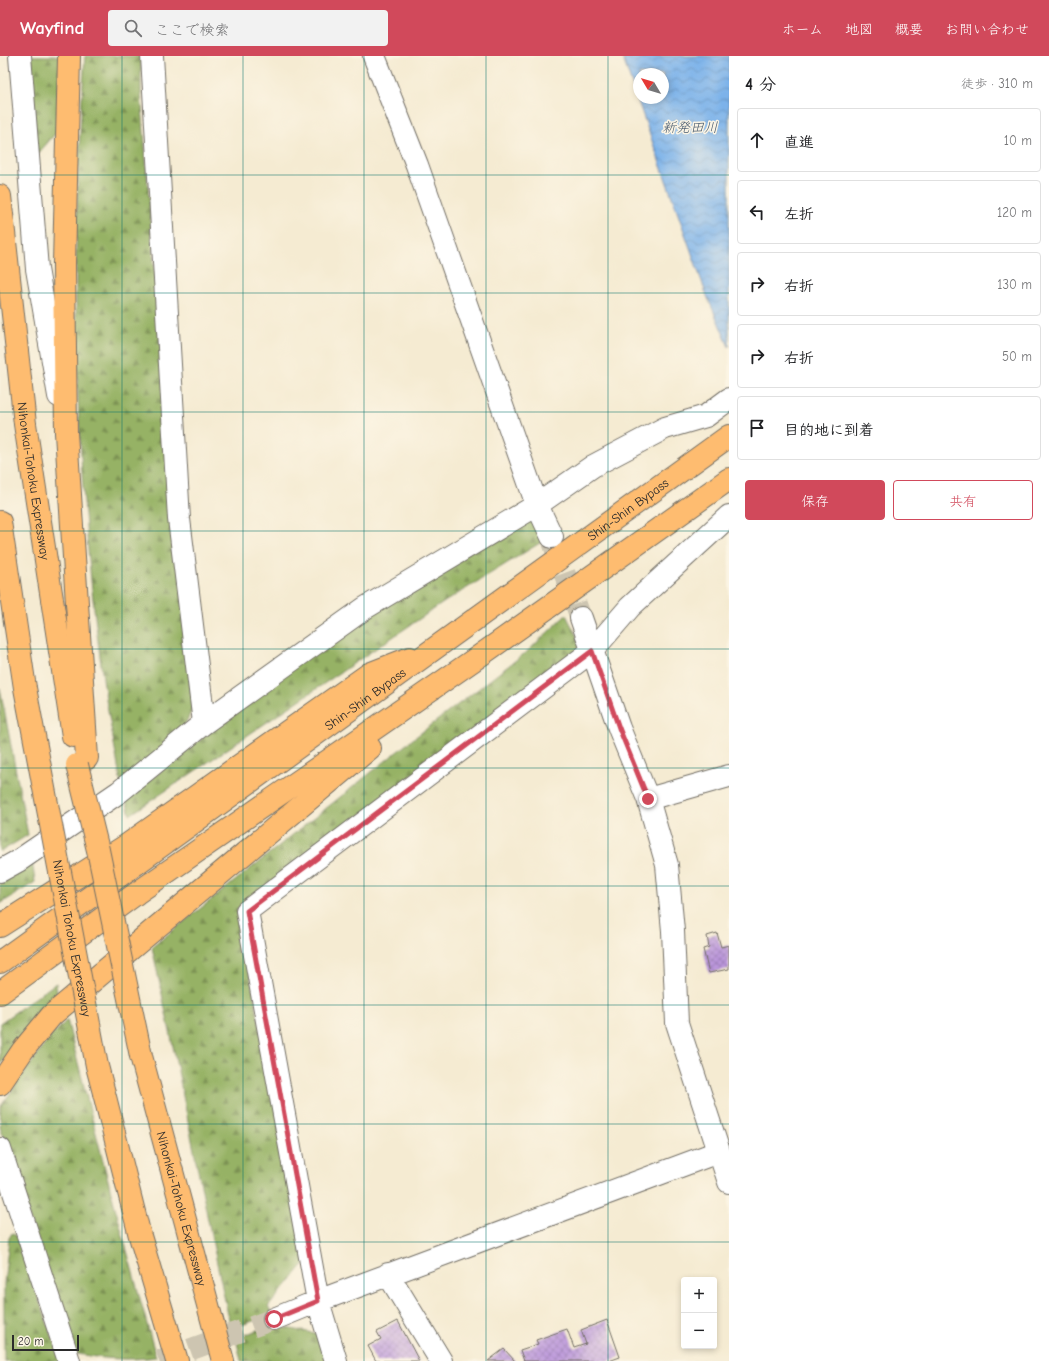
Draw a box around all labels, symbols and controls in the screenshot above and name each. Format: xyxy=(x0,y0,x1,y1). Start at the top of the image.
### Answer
search box xyxy=(108,10,388,46)
text: Wayfind xyxy=(20,17,84,39)
icon: search xyxy=(122,17,144,39)
text: ここで検索 xyxy=(154,21,229,39)
text: ホーム xyxy=(782,21,823,38)
text: 地図 xyxy=(845,21,873,38)
text: 概要 xyxy=(895,21,923,38)
text: お問い合わせ xyxy=(945,21,1029,38)
north arrow xyxy=(633,68,669,104)
text: 4 分 xyxy=(745,75,776,94)
text: 徒歩 · 310 m xyxy=(961,76,1033,91)
water label: 新発田川 xyxy=(662,119,718,136)
icon: ahead xyxy=(746,129,768,151)
text: 直進 xyxy=(784,133,814,151)
text: 10 m xyxy=(1004,133,1032,148)
icon: left xyxy=(746,201,768,223)
text: 左折 xyxy=(784,205,814,223)
text: 120 m xyxy=(997,205,1032,220)
icon: right xyxy=(746,273,768,295)
text: 右折 xyxy=(784,277,814,295)
text: 130 m xyxy=(997,277,1032,292)
icon: right xyxy=(746,345,768,367)
text: 右折 xyxy=(784,349,814,367)
text: 50 m xyxy=(1002,349,1032,364)
street label: Nihonkai-Tohoku Expressway xyxy=(15,401,53,561)
icon: arrive xyxy=(746,417,768,439)
text: 目的地に到着 xyxy=(784,421,874,439)
street label: Shin-Shin Bypass xyxy=(584,475,671,544)
button: 保存 xyxy=(745,480,885,520)
button: 共有 xyxy=(893,480,1033,520)
street label: Shin-Shin Bypass xyxy=(322,665,409,733)
route end xyxy=(639,790,657,808)
street label: Nihonkai Tohoku Expressway xyxy=(50,859,94,1018)
street label: Nihonkai-Tohoku Expressway xyxy=(154,1130,210,1288)
map controls xyxy=(681,1277,717,1349)
button: + xyxy=(681,1277,717,1313)
route start xyxy=(265,1310,283,1328)
button: − xyxy=(681,1313,717,1349)
scale bar xyxy=(12,1333,79,1352)
text: 20 m xyxy=(18,1335,43,1348)

